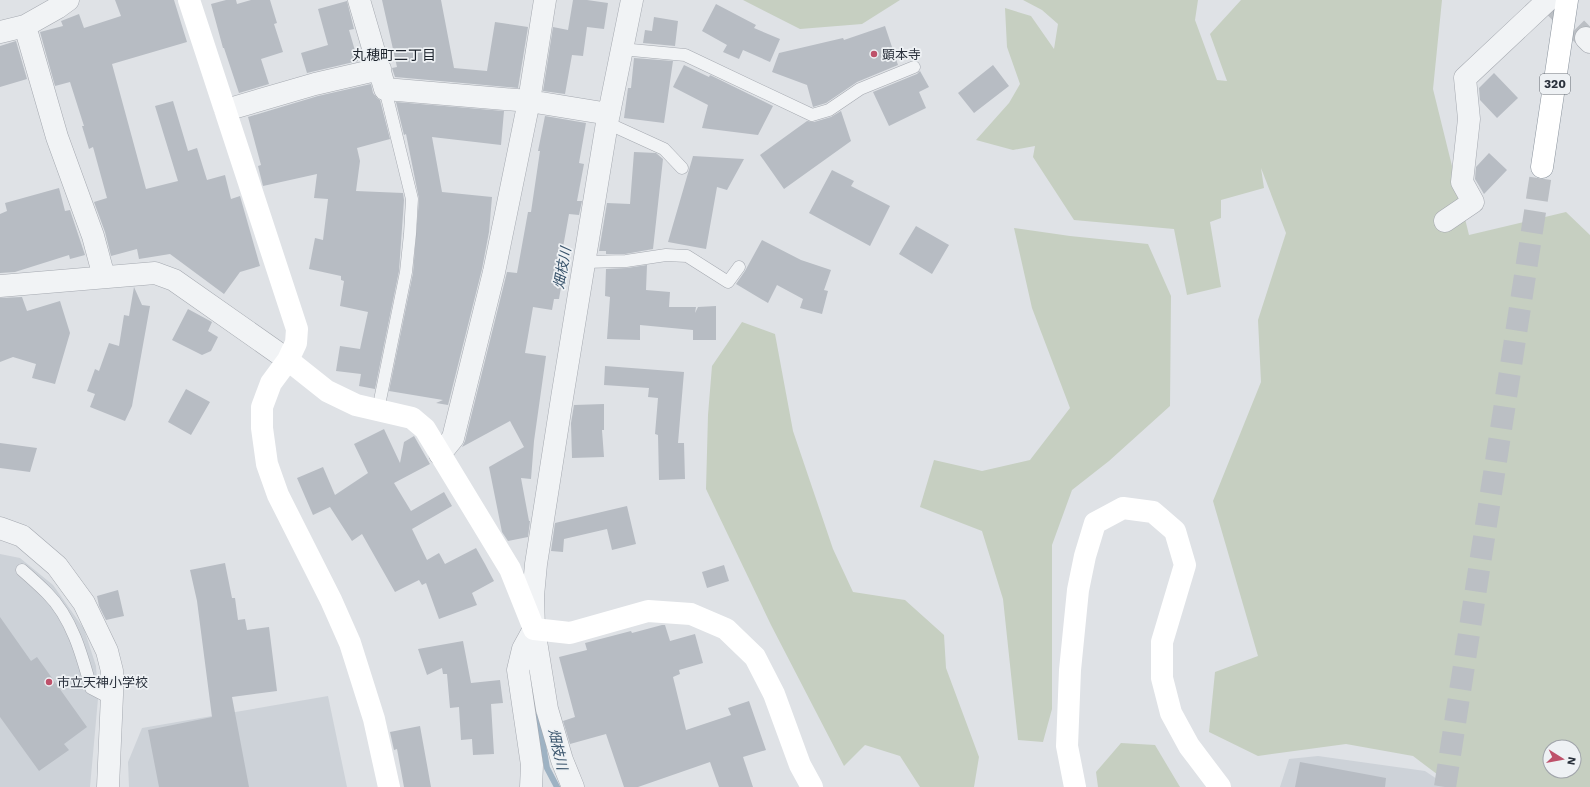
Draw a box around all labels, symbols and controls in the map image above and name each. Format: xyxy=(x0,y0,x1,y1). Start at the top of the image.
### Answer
district label: 丸穂町二丁目 xyxy=(352,47,436,63)
place label: 顕本寺 xyxy=(882,47,921,62)
marker: 顕本寺 xyxy=(869,49,879,59)
road number: 320 xyxy=(1540,74,1570,94)
water label: 畑枝川 xyxy=(550,244,574,290)
place label: 市立天神小学校 xyxy=(57,675,148,690)
marker: 市立天神小学校 xyxy=(44,677,54,687)
water label: 畑枝川 xyxy=(545,727,571,773)
north arrow xyxy=(1542,739,1582,779)
text: N xyxy=(1564,756,1578,766)

